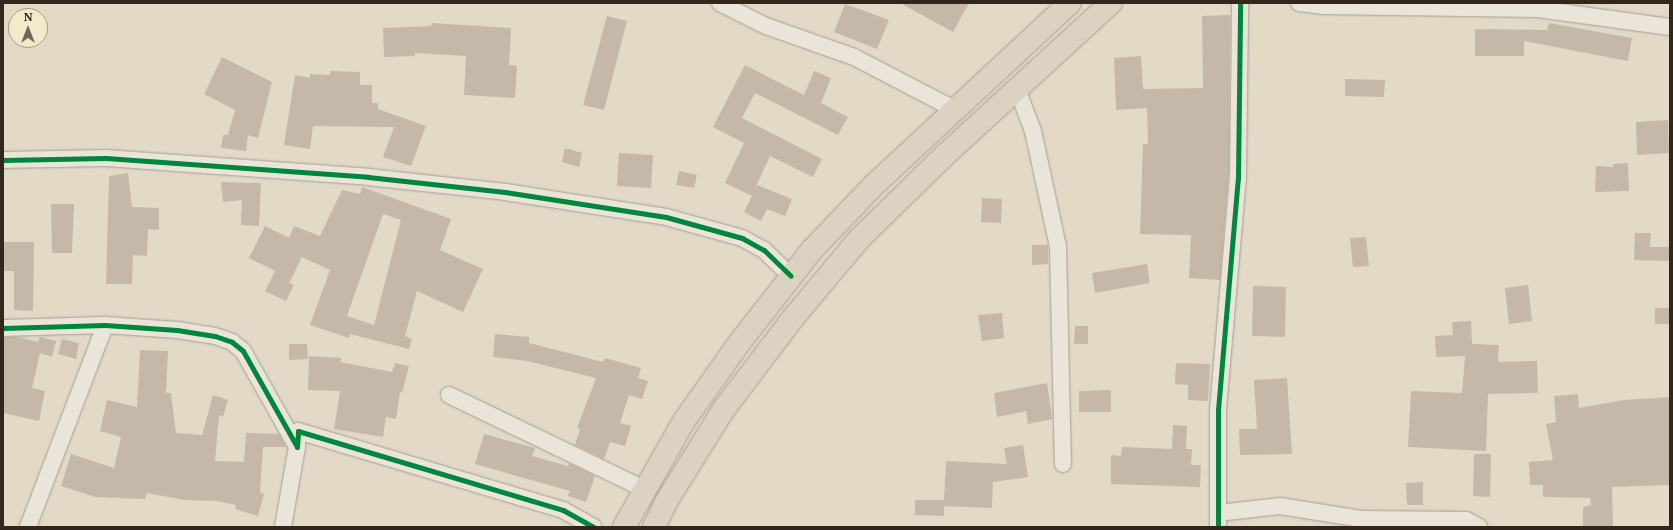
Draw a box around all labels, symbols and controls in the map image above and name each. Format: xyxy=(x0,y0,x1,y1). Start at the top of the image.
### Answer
north arrow xyxy=(8,8,48,48)
text: N xyxy=(24,10,32,24)

